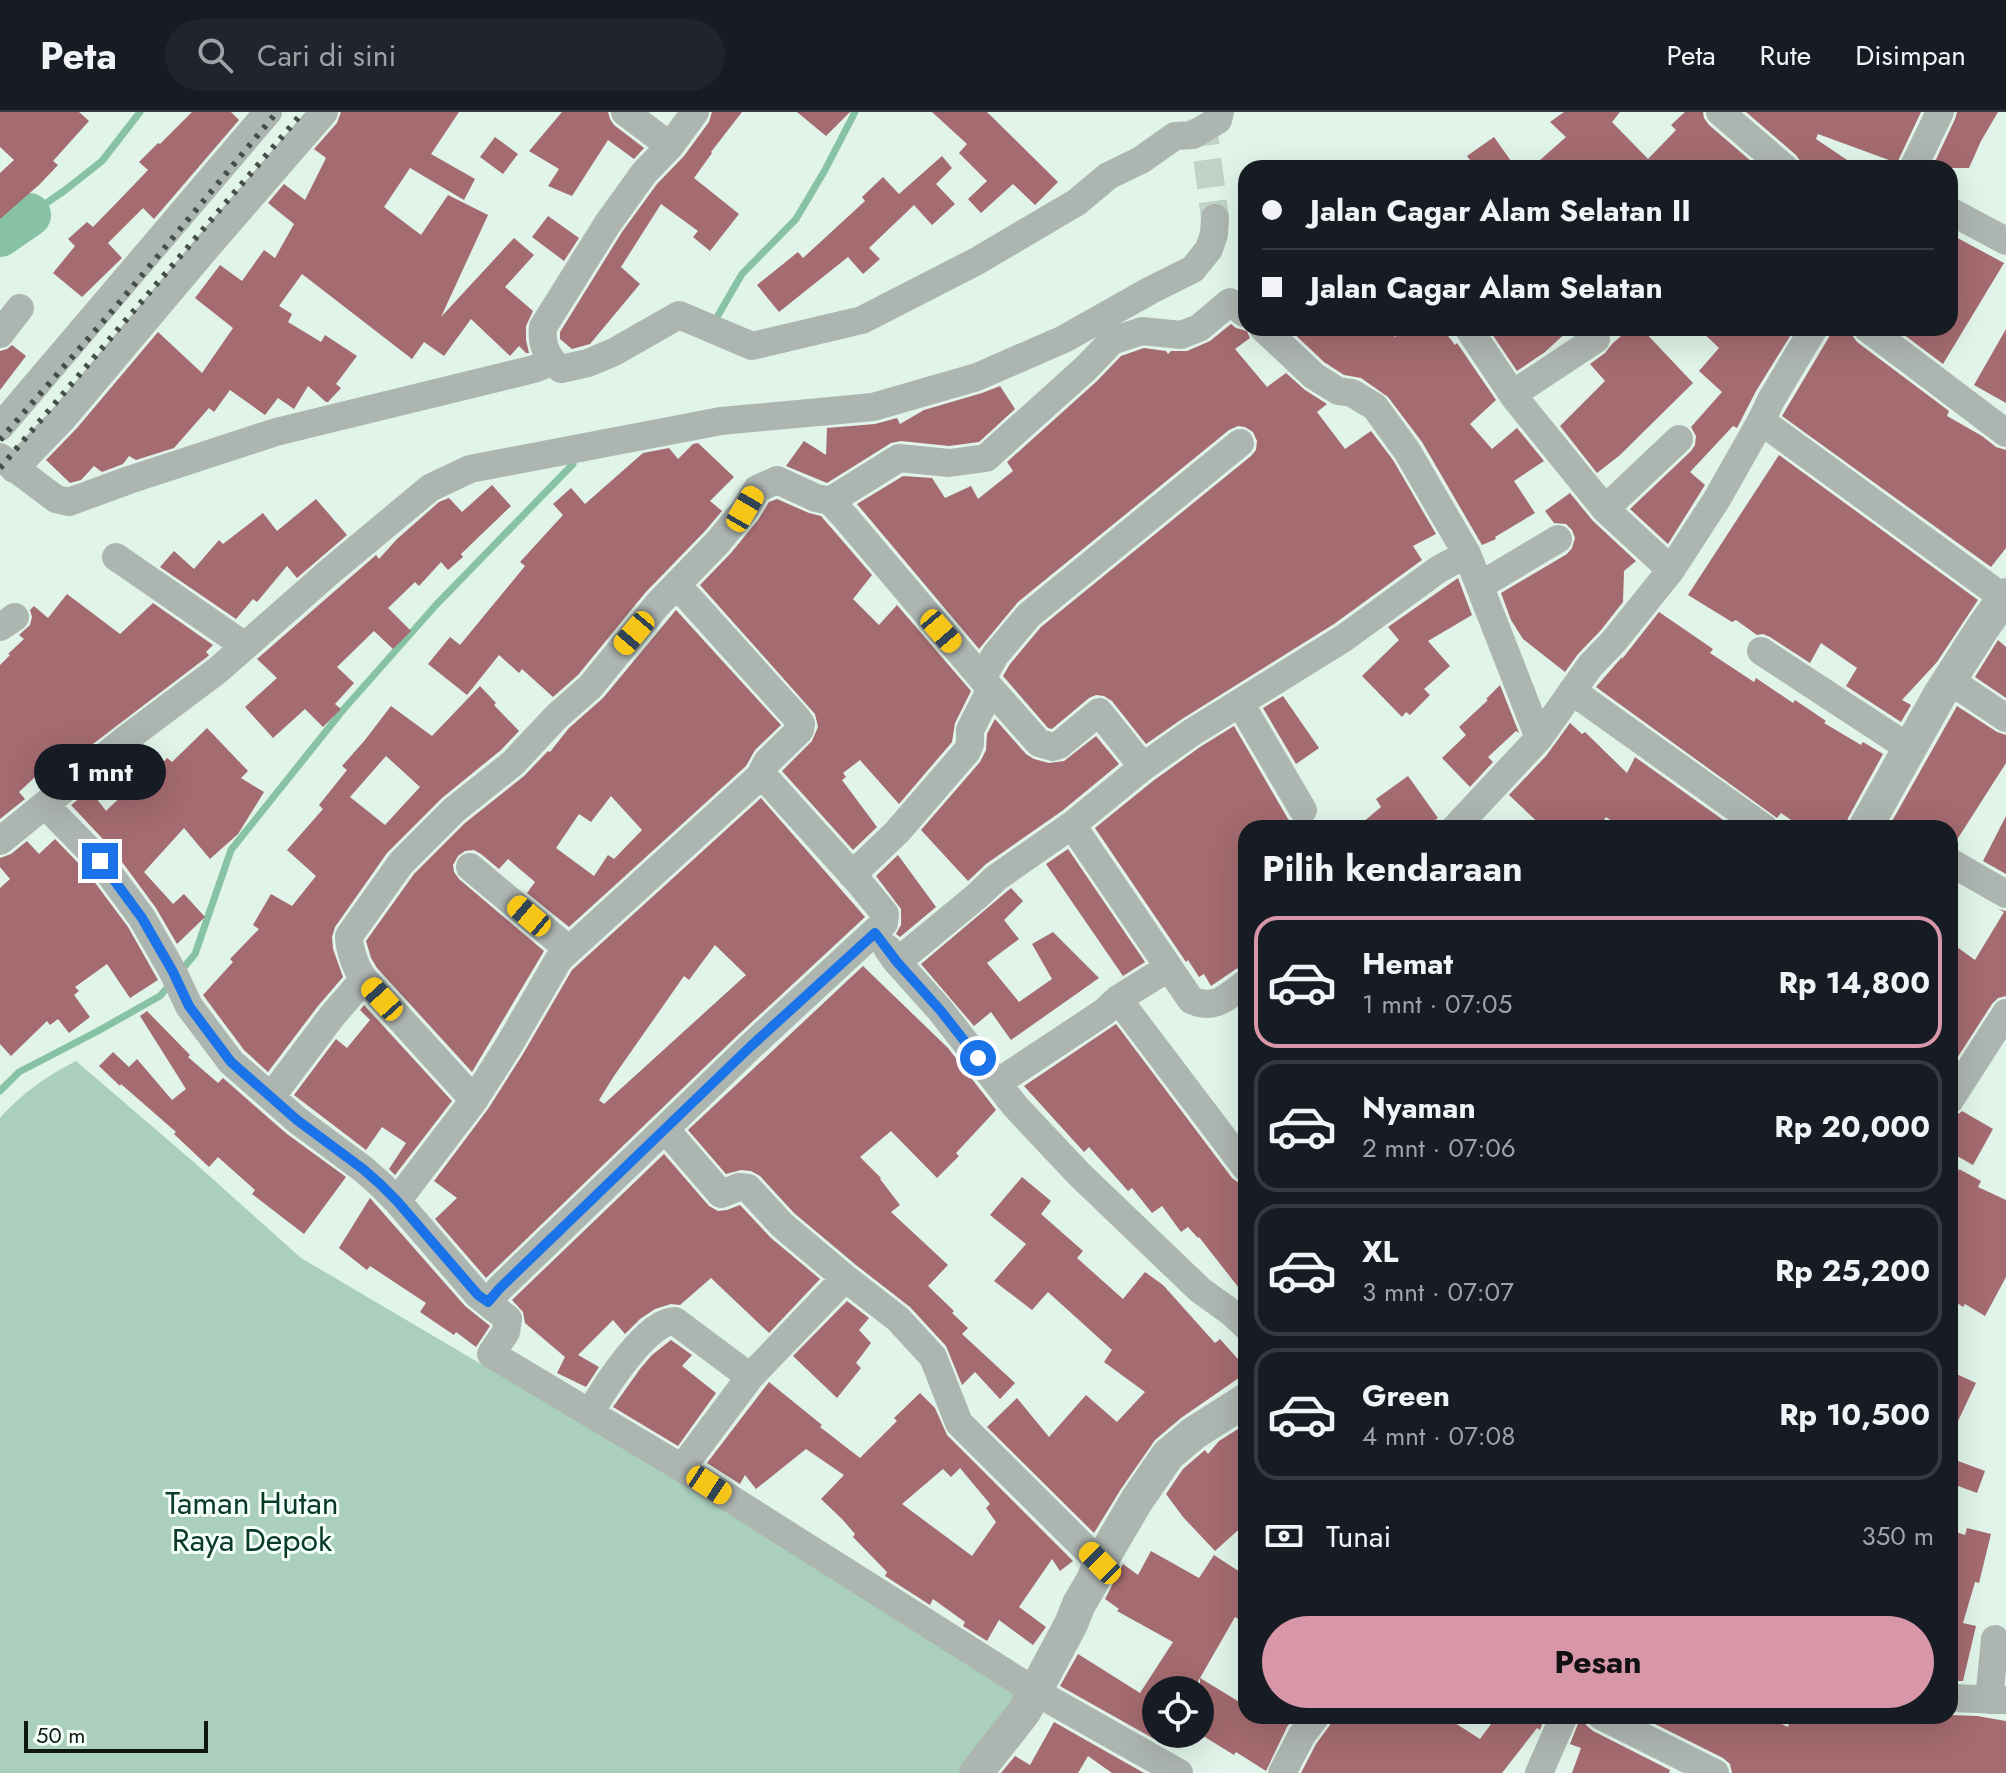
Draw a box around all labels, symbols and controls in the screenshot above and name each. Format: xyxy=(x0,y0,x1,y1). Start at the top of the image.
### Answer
search box xyxy=(165,19,725,91)
text: Peta xyxy=(40,28,117,83)
icon: search xyxy=(193,33,237,77)
text: Cari di sini xyxy=(257,34,396,77)
text: Peta xyxy=(1666,35,1716,76)
text: Rute xyxy=(1760,35,1811,76)
text: Disimpan xyxy=(1855,35,1966,76)
text: Jalan Cagar Alam Selatan II xyxy=(1310,189,1691,232)
text: Jalan Cagar Alam Selatan xyxy=(1310,266,1663,309)
car xyxy=(723,482,767,536)
car xyxy=(916,605,966,657)
car xyxy=(609,607,659,659)
callout: 1 mnt xyxy=(34,745,166,801)
text: 1 mnt xyxy=(67,753,133,791)
text: Pilih kendaraan xyxy=(1262,842,1523,894)
route end xyxy=(82,843,118,879)
car xyxy=(503,891,555,941)
text: Hemat xyxy=(1362,942,1453,985)
icon: car xyxy=(1266,946,1338,1018)
text: Rp 14,800 xyxy=(1779,961,1930,1004)
car xyxy=(357,973,407,1025)
text: 1 mnt · 07:05 xyxy=(1362,985,1512,1023)
route start xyxy=(960,1040,996,1076)
text: Nyaman xyxy=(1362,1086,1476,1129)
icon: car xyxy=(1266,1090,1338,1162)
text: Rp 20,000 xyxy=(1774,1105,1930,1148)
text: 2 mnt · 07:06 xyxy=(1362,1129,1516,1167)
text: XL xyxy=(1362,1230,1398,1273)
icon: car xyxy=(1266,1234,1338,1306)
text: Rp 25,200 xyxy=(1775,1249,1930,1292)
text: 3 mnt · 07:07 xyxy=(1362,1273,1514,1311)
text: Green xyxy=(1362,1374,1450,1417)
icon: car xyxy=(1266,1378,1338,1450)
text: Rp 10,500 xyxy=(1779,1393,1930,1436)
text: 4 mnt · 07:08 xyxy=(1362,1417,1515,1455)
car xyxy=(682,1462,736,1508)
park label: Taman Hutan Raya Depok xyxy=(165,1480,339,1563)
icon: cash xyxy=(1262,1514,1306,1558)
text: Tunai xyxy=(1326,1515,1391,1558)
text: 350 m xyxy=(1861,1517,1934,1555)
car xyxy=(1075,1538,1125,1588)
button: Pesan xyxy=(1262,1616,1934,1708)
map controls xyxy=(1142,1676,1214,1748)
button: locate xyxy=(1142,1676,1214,1748)
scale bar xyxy=(24,1717,208,1753)
text: 50 m xyxy=(36,1719,85,1751)

